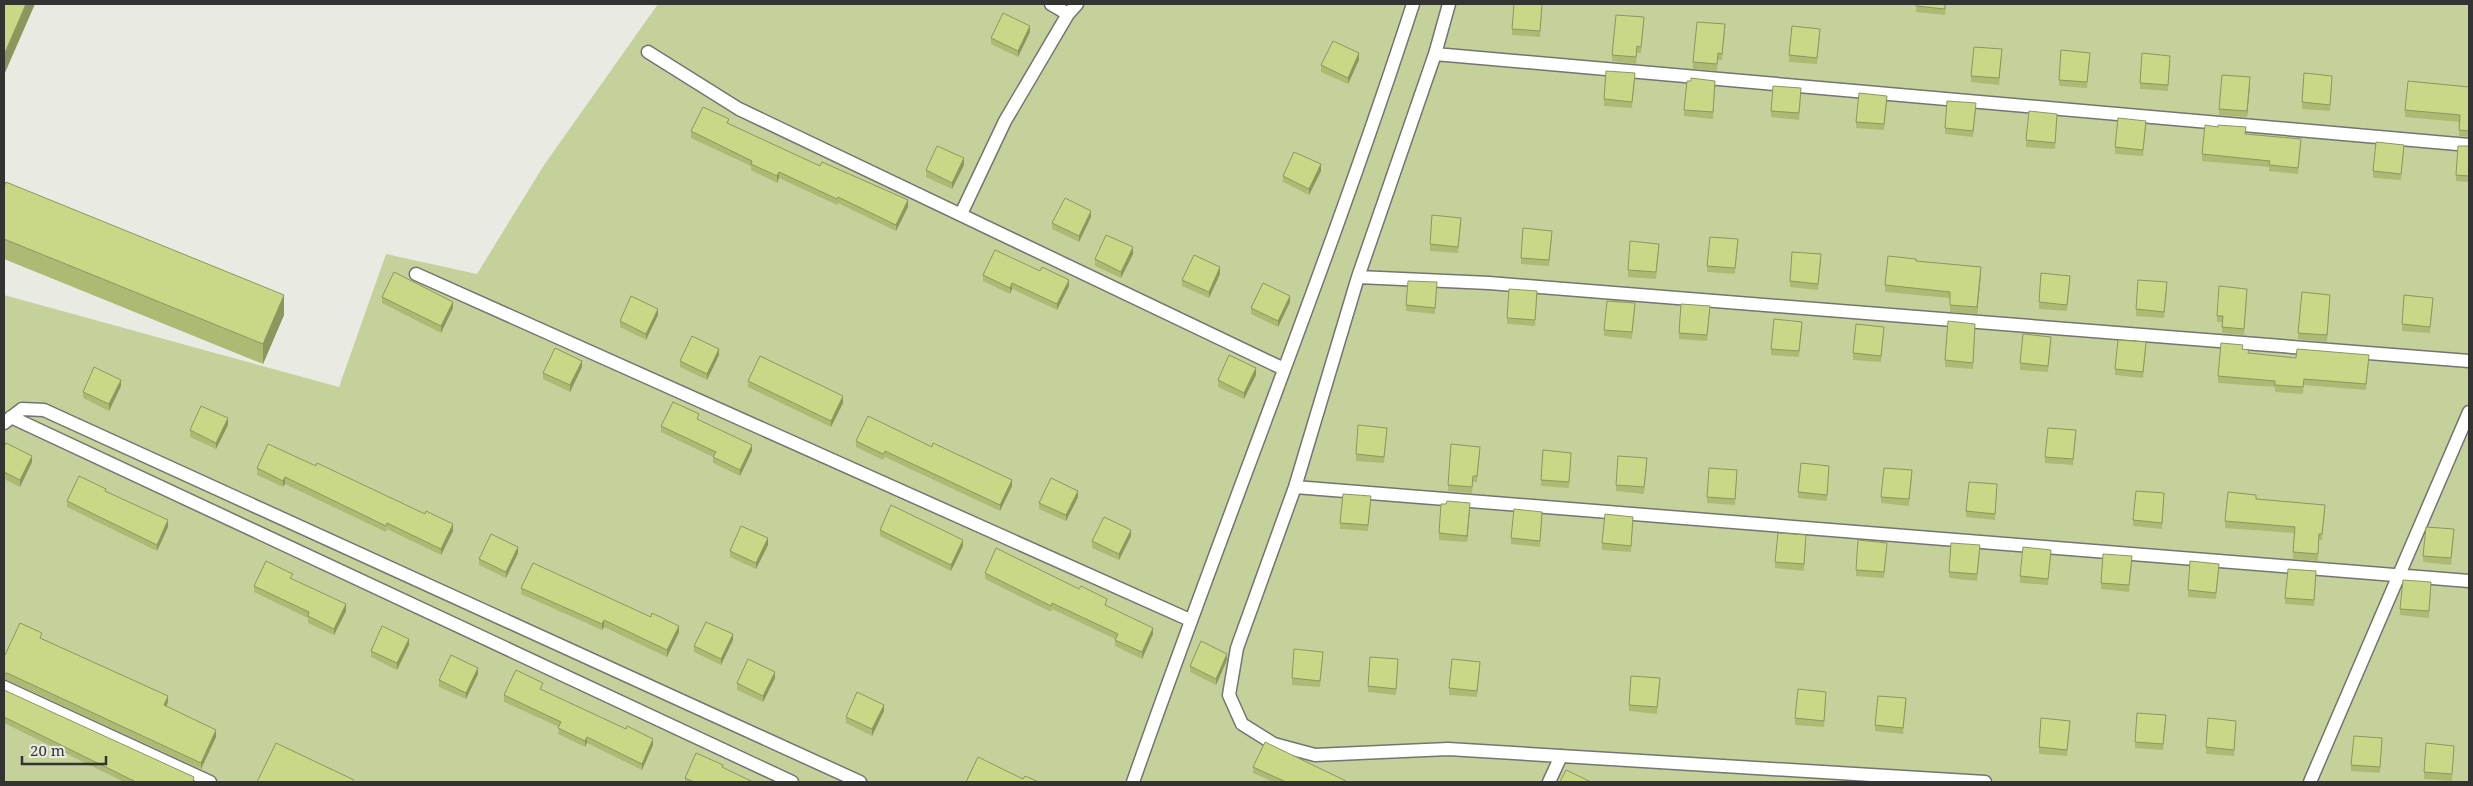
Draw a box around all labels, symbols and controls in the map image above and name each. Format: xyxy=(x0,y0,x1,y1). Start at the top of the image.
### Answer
scale bar xyxy=(22,734,106,766)
text: 20 m xyxy=(30,740,65,760)

